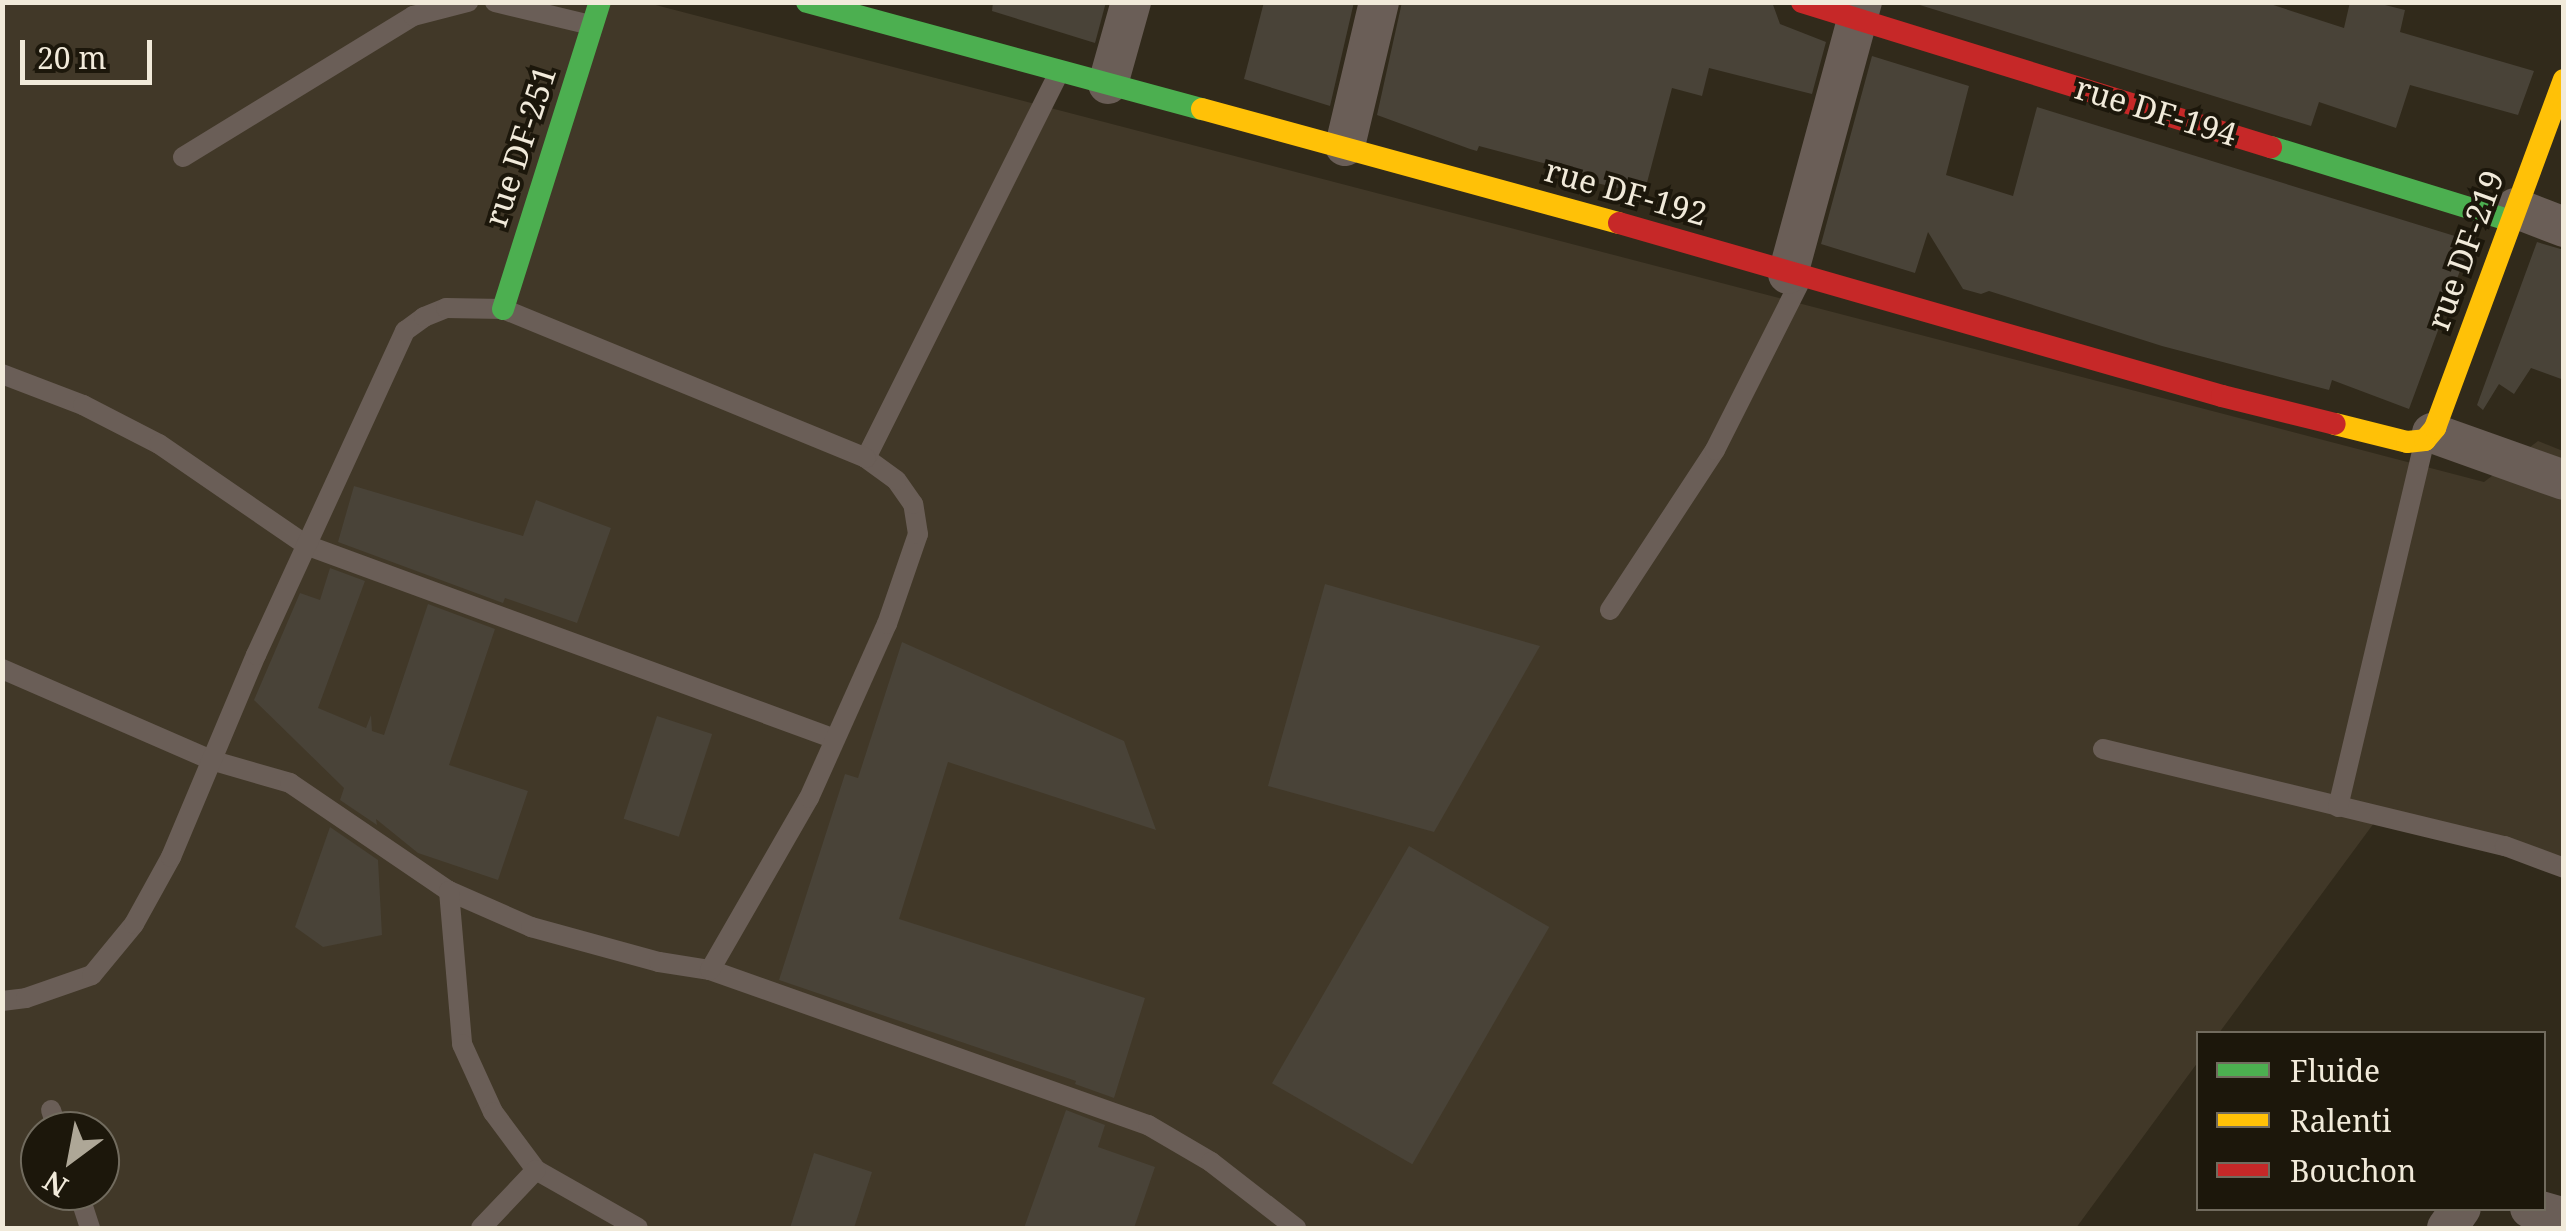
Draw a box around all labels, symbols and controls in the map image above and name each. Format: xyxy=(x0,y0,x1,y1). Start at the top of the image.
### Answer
scale bar xyxy=(25,20,158,82)
text: 20 m xyxy=(37,37,107,78)
street label: rue DF-251 xyxy=(476,61,564,231)
street label: rue DF-194 xyxy=(2071,68,2241,154)
street label: rue DF-192 xyxy=(1541,151,1711,233)
street label: rue DF-219 xyxy=(2418,165,2512,335)
legend xyxy=(2196,1031,2546,1211)
text: Fluide xyxy=(2290,1050,2380,1091)
text: Ralenti xyxy=(2290,1100,2391,1141)
north arrow xyxy=(20,1111,120,1211)
text: Bouchon xyxy=(2290,1150,2416,1191)
text: N xyxy=(36,1163,75,1207)

